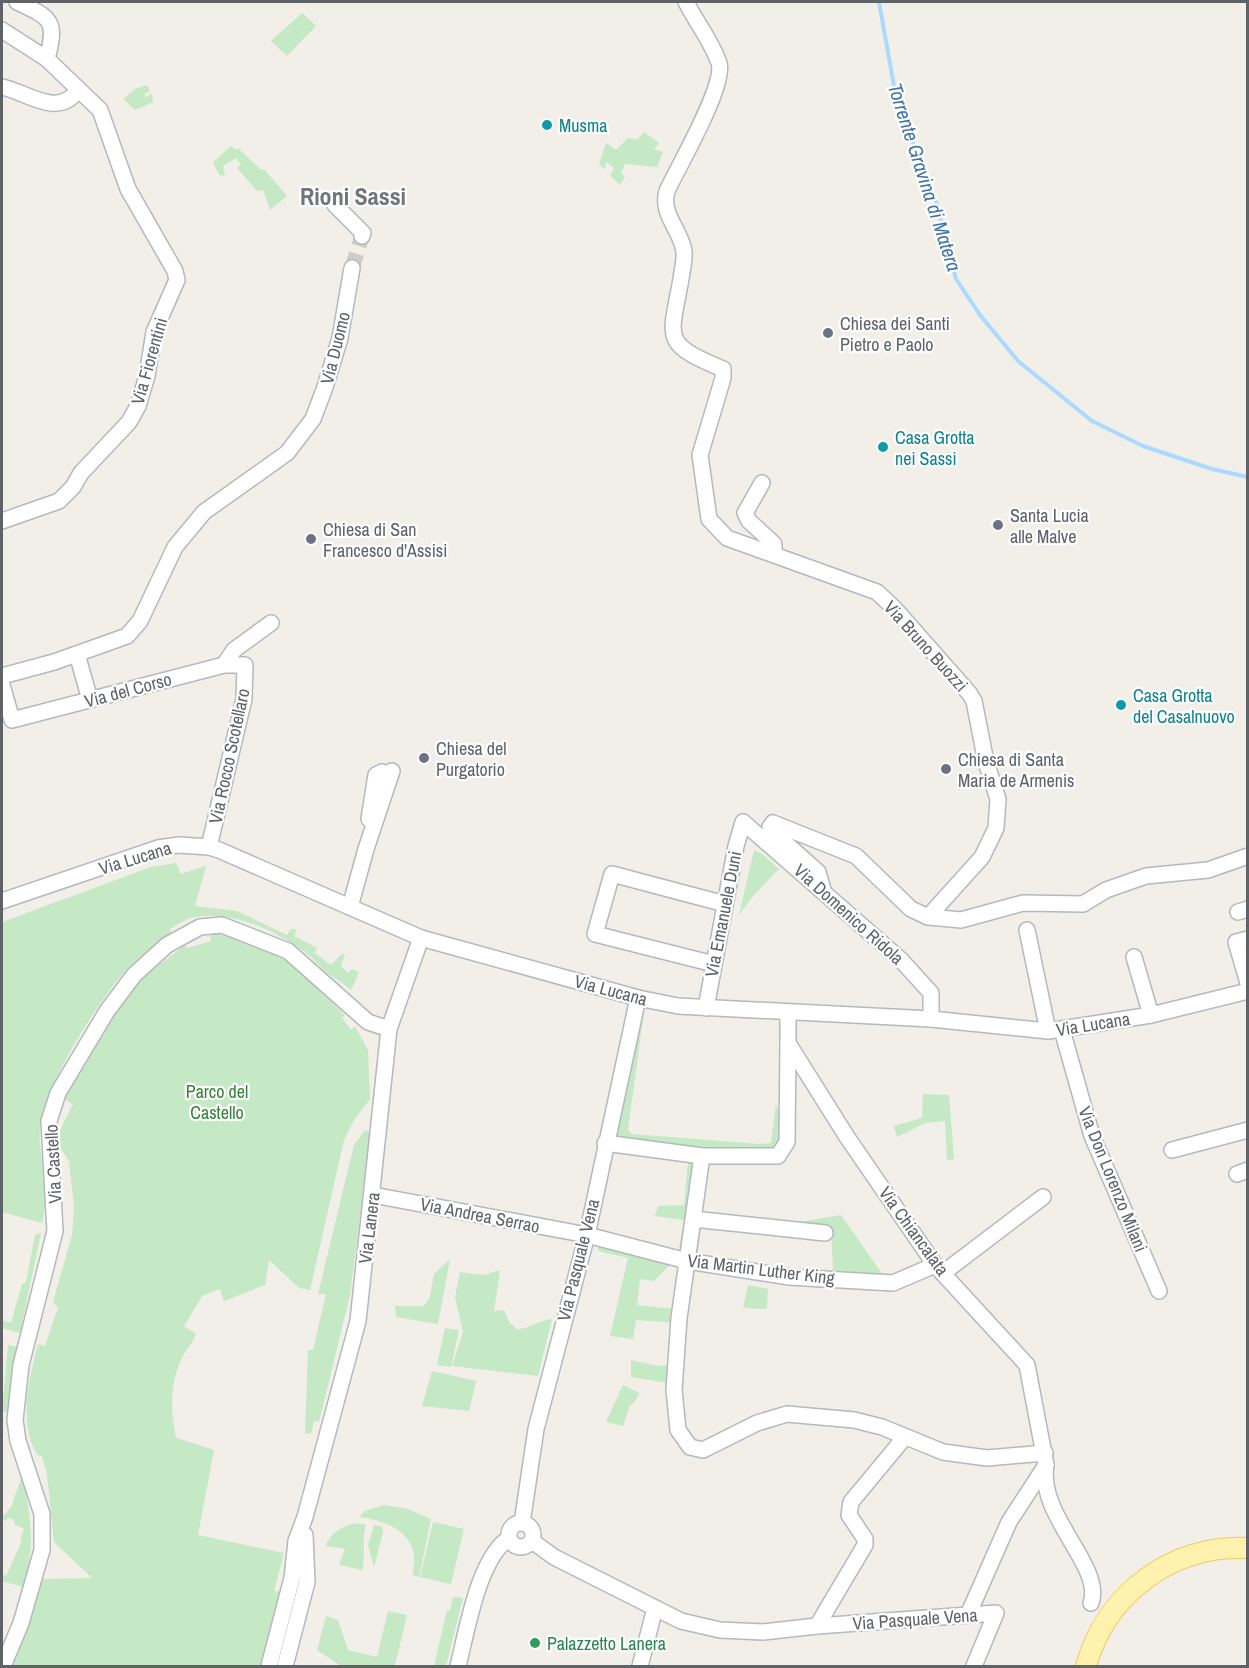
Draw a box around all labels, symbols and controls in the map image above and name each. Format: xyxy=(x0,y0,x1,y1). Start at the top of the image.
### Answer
water label: Torrente Gravina di Matera xyxy=(882,79,968,275)
place label: Musma xyxy=(559,113,607,138)
marker: Musma xyxy=(540,118,554,132)
district label: Rioni Sassi xyxy=(300,180,406,212)
street label: Via Duomo xyxy=(314,309,356,387)
place label: Chiesa dei Santi Pietro e Paolo xyxy=(840,311,950,357)
street label: Via Fiorentini xyxy=(125,315,173,407)
marker: Chiesa dei Santi Pietro e Paolo xyxy=(821,326,835,340)
place label: Casa Grotta nei Sassi xyxy=(895,425,975,471)
marker: Casa Grotta nei Sassi xyxy=(876,440,890,454)
place label: Santa Lucia alle Malve xyxy=(1010,503,1089,549)
place label: Chiesa di San Francesco d'Assisi xyxy=(323,517,447,563)
marker: Santa Lucia alle Malve xyxy=(991,518,1005,532)
marker: Chiesa di San Francesco d'Assisi xyxy=(304,532,318,546)
street label: Via Bruno Buozzi xyxy=(878,595,974,697)
street label: Via del Corso xyxy=(82,666,174,714)
place label: Casa Grotta del Casalnuovo xyxy=(1133,683,1235,729)
street label: Via Rocco Scotellaro xyxy=(202,686,256,826)
marker: Casa Grotta del Casalnuovo xyxy=(1114,698,1128,712)
place label: Chiesa del Purgatorio xyxy=(436,736,507,782)
place label: Chiesa di Santa Maria de Armenis xyxy=(958,747,1075,793)
marker: Chiesa del Purgatorio xyxy=(417,751,431,765)
marker: Chiesa di Santa Maria de Armenis xyxy=(939,762,953,776)
street label: Via Lucana xyxy=(96,835,174,881)
street label: Via Emanuele Duni xyxy=(699,849,747,979)
street label: Via Domenico Ridola xyxy=(789,858,909,970)
street label: Via Lucana xyxy=(572,968,650,1012)
street label: Via Lucana xyxy=(1054,1006,1132,1042)
park label: Parco del Castello xyxy=(186,1079,248,1125)
street label: Via Don Lorenzo Milani xyxy=(1072,1103,1154,1255)
street label: Via Castello xyxy=(38,1124,68,1204)
street label: Via Chiancalata xyxy=(873,1181,955,1281)
street label: Via Lanera xyxy=(352,1191,386,1265)
street label: Via Andrea Serrao xyxy=(418,1191,542,1239)
street label: Via Pasquale Vena xyxy=(551,1196,605,1324)
street label: Via Martin Luther King xyxy=(686,1248,837,1291)
street label: Via Pasquale Vena xyxy=(852,1602,978,1636)
place label: Palazzetto Lanera xyxy=(547,1631,666,1656)
marker: Palazzetto Lanera xyxy=(528,1636,542,1650)

